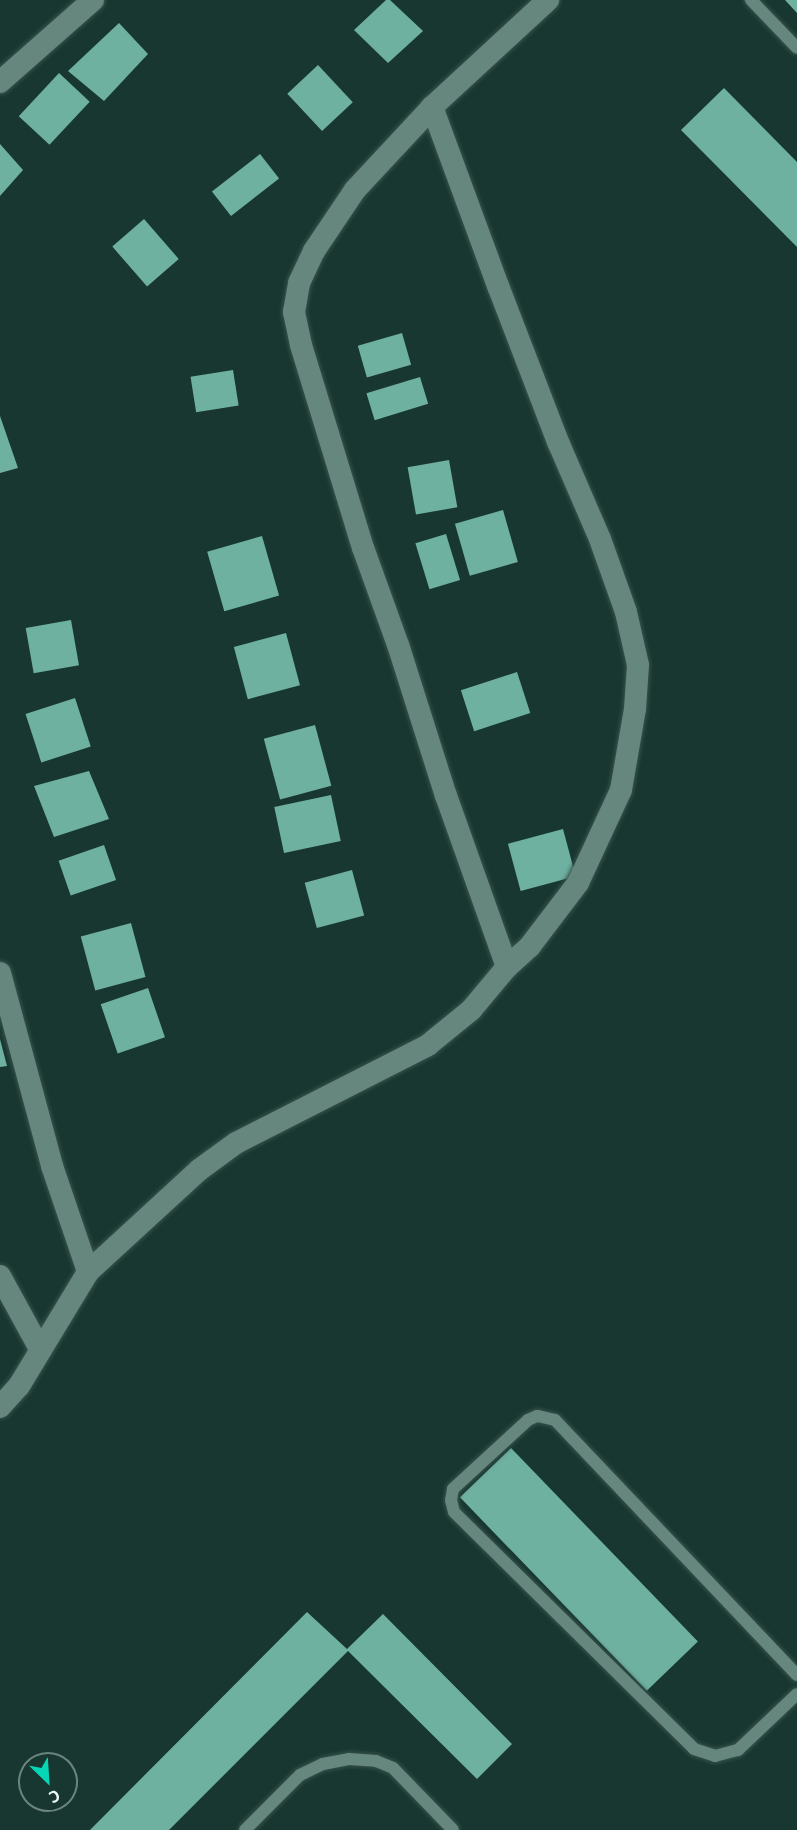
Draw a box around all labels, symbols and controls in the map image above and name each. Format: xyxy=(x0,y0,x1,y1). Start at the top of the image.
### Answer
north arrow xyxy=(18,1752,78,1812)
text: С xyxy=(45,1784,64,1809)

